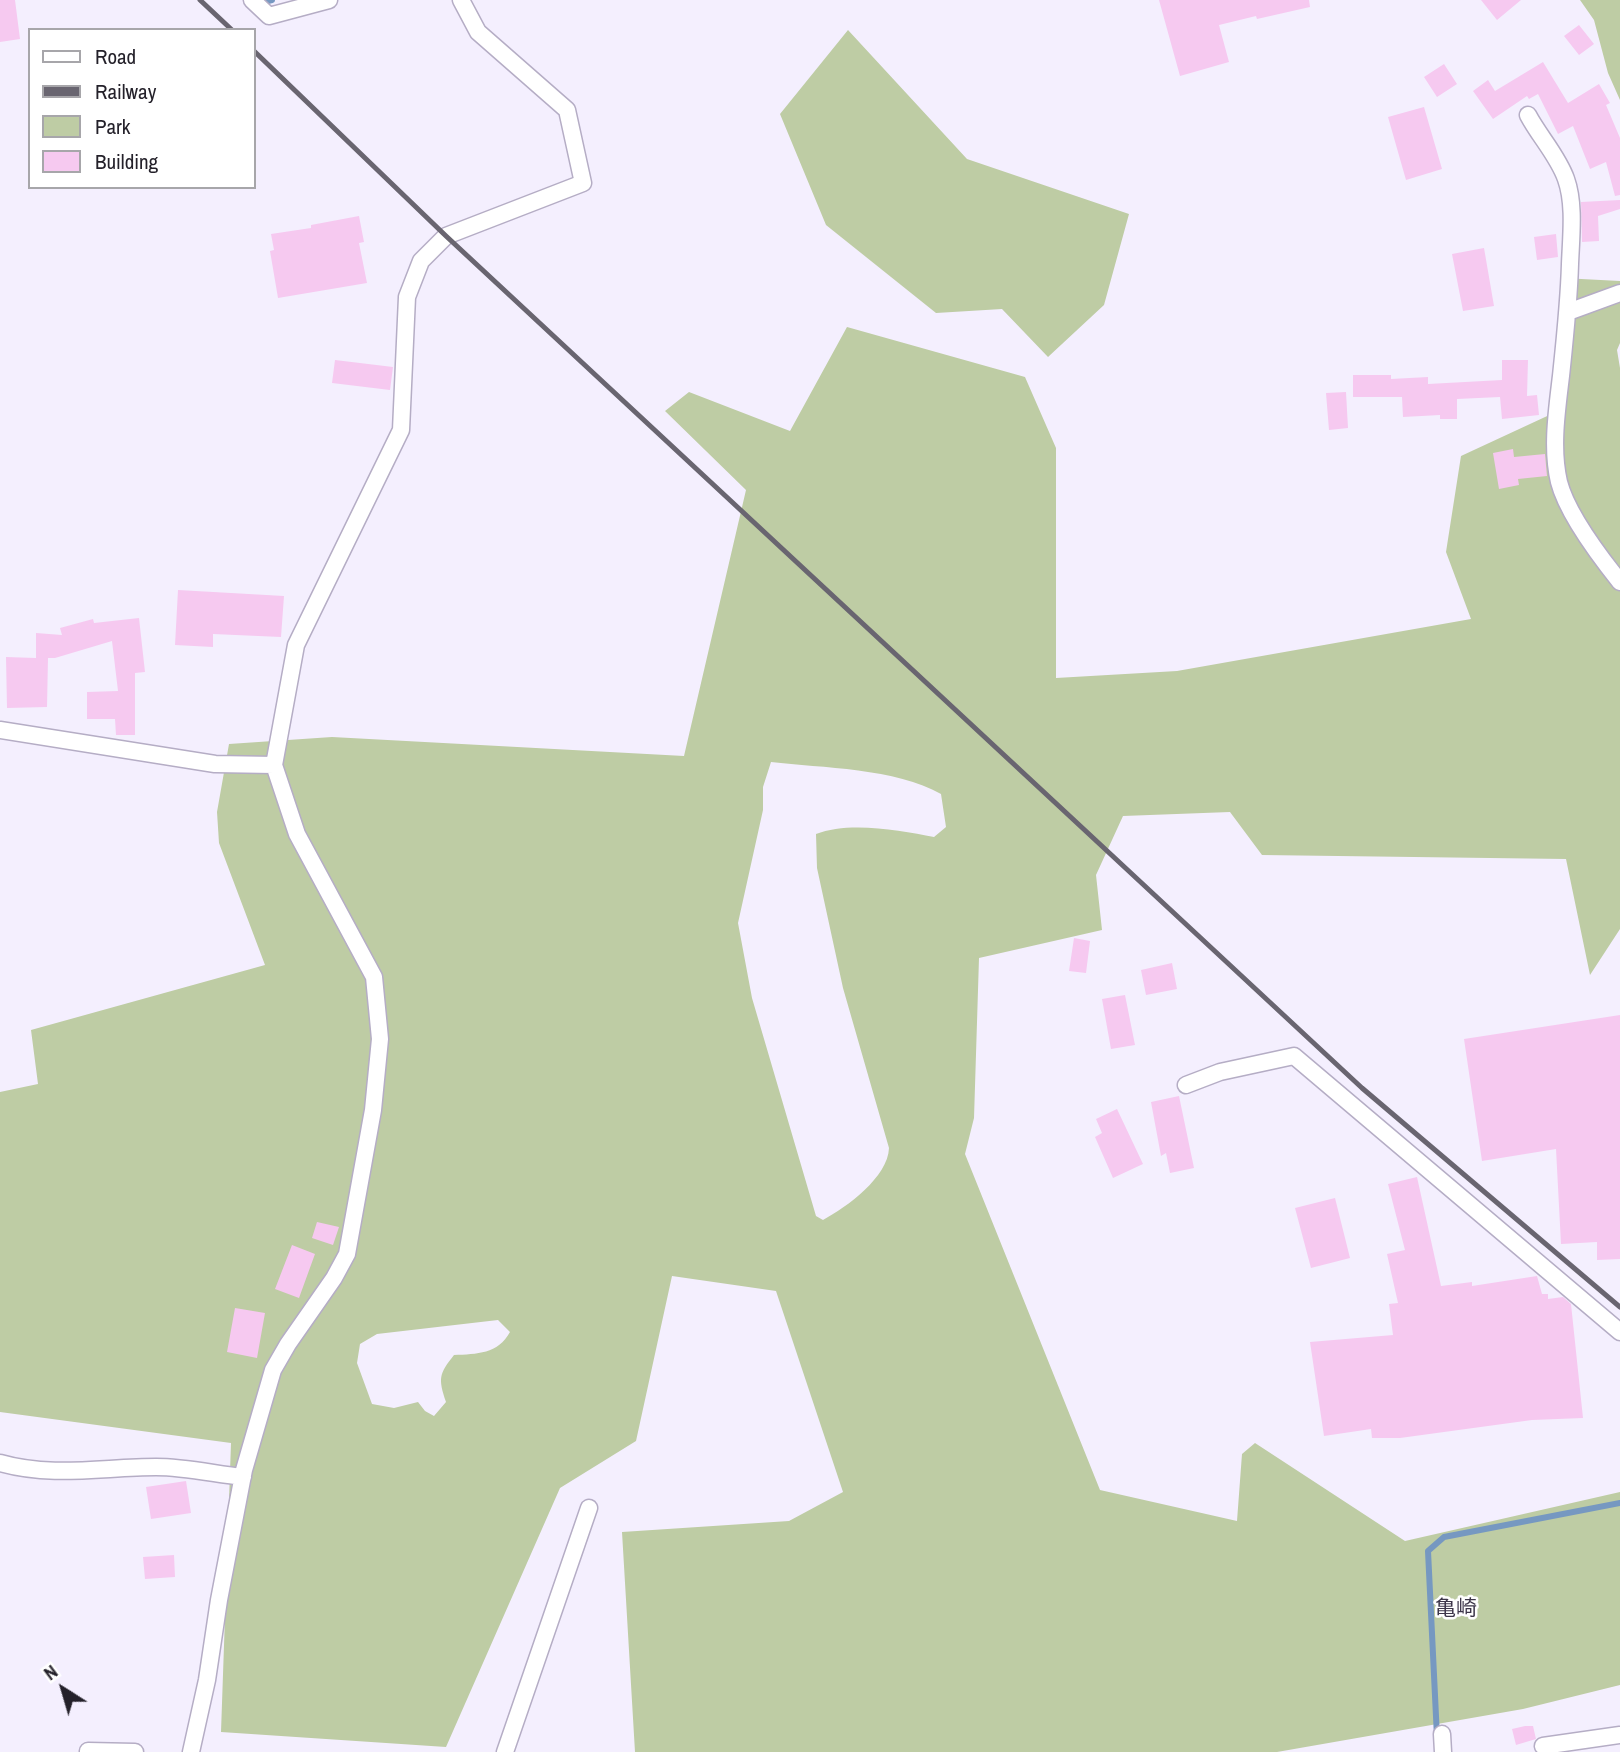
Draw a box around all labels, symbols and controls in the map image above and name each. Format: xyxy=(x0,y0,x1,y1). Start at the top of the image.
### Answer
legend xyxy=(28,28,256,189)
text: Road xyxy=(95,42,136,71)
text: Railway xyxy=(95,77,156,106)
text: Park xyxy=(95,112,130,141)
text: Building xyxy=(95,147,158,176)
district label: 亀崎 xyxy=(1435,1596,1477,1622)
north arrow xyxy=(28,1654,98,1724)
text: N xyxy=(38,1658,63,1686)

